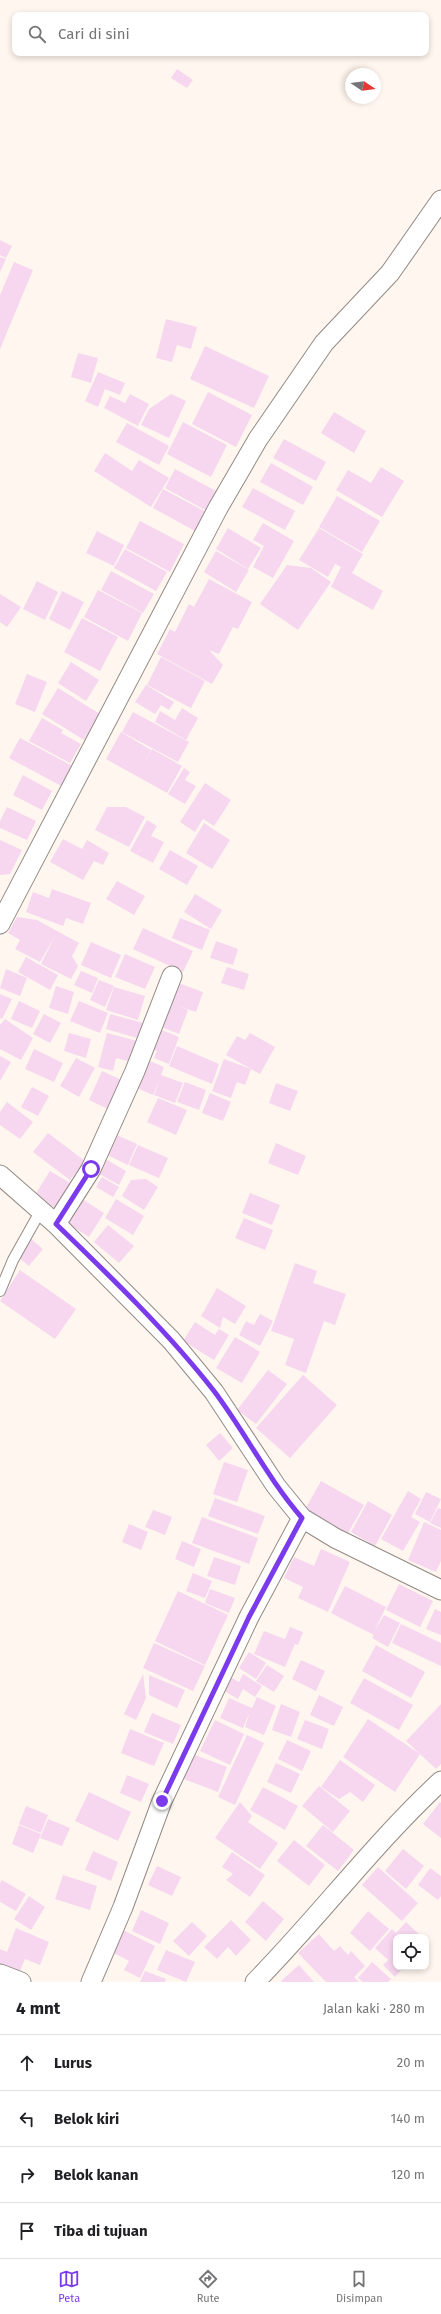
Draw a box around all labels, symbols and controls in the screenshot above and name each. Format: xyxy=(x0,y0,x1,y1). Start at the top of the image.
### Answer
search box xyxy=(12,12,429,56)
icon: search xyxy=(26,23,48,45)
text: Cari di sini xyxy=(58,25,130,43)
north arrow xyxy=(345,68,381,104)
route start xyxy=(82,1160,100,1178)
route end xyxy=(153,1792,171,1810)
map controls xyxy=(393,1934,429,1970)
button: locate xyxy=(393,1934,429,1970)
text: 4 mnt xyxy=(16,1998,60,2019)
text: Jalan kaki · 280 m xyxy=(323,2001,425,2016)
icon: ahead xyxy=(16,2052,38,2074)
text: Lurus xyxy=(54,2054,92,2072)
text: 20 m xyxy=(397,2055,425,2070)
icon: left xyxy=(16,2108,38,2130)
text: Belok kiri xyxy=(54,2110,119,2128)
text: 140 m xyxy=(391,2111,425,2126)
icon: right xyxy=(16,2164,38,2186)
text: Belok kanan xyxy=(54,2166,138,2184)
text: 120 m xyxy=(391,2167,425,2182)
icon: arrive xyxy=(16,2220,38,2242)
text: Tiba di tujuan xyxy=(54,2222,148,2240)
tab: Peta xyxy=(58,2268,80,2305)
tab: Rute xyxy=(197,2268,220,2305)
tab: Disimpan xyxy=(336,2268,383,2305)

